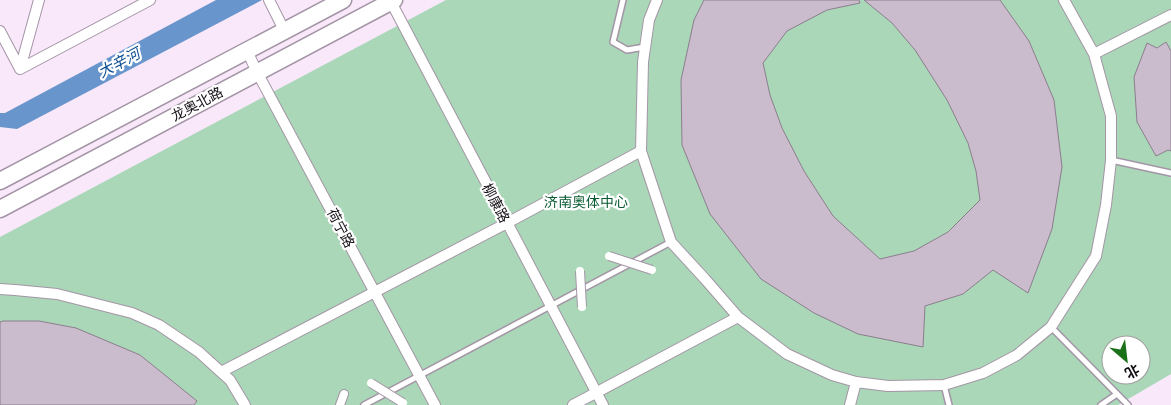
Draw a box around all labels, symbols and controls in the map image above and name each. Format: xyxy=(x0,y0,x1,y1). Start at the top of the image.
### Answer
water label: 大辛河 xyxy=(94,42,146,82)
street label: 龙奥北路 xyxy=(168,83,226,125)
street label: 柳康路 xyxy=(478,180,514,226)
park label: 济南奥体中心 xyxy=(544,193,628,211)
street label: 荷宁路 xyxy=(323,205,359,251)
north arrow xyxy=(1101,335,1151,385)
text: 北 xyxy=(1122,360,1143,383)

